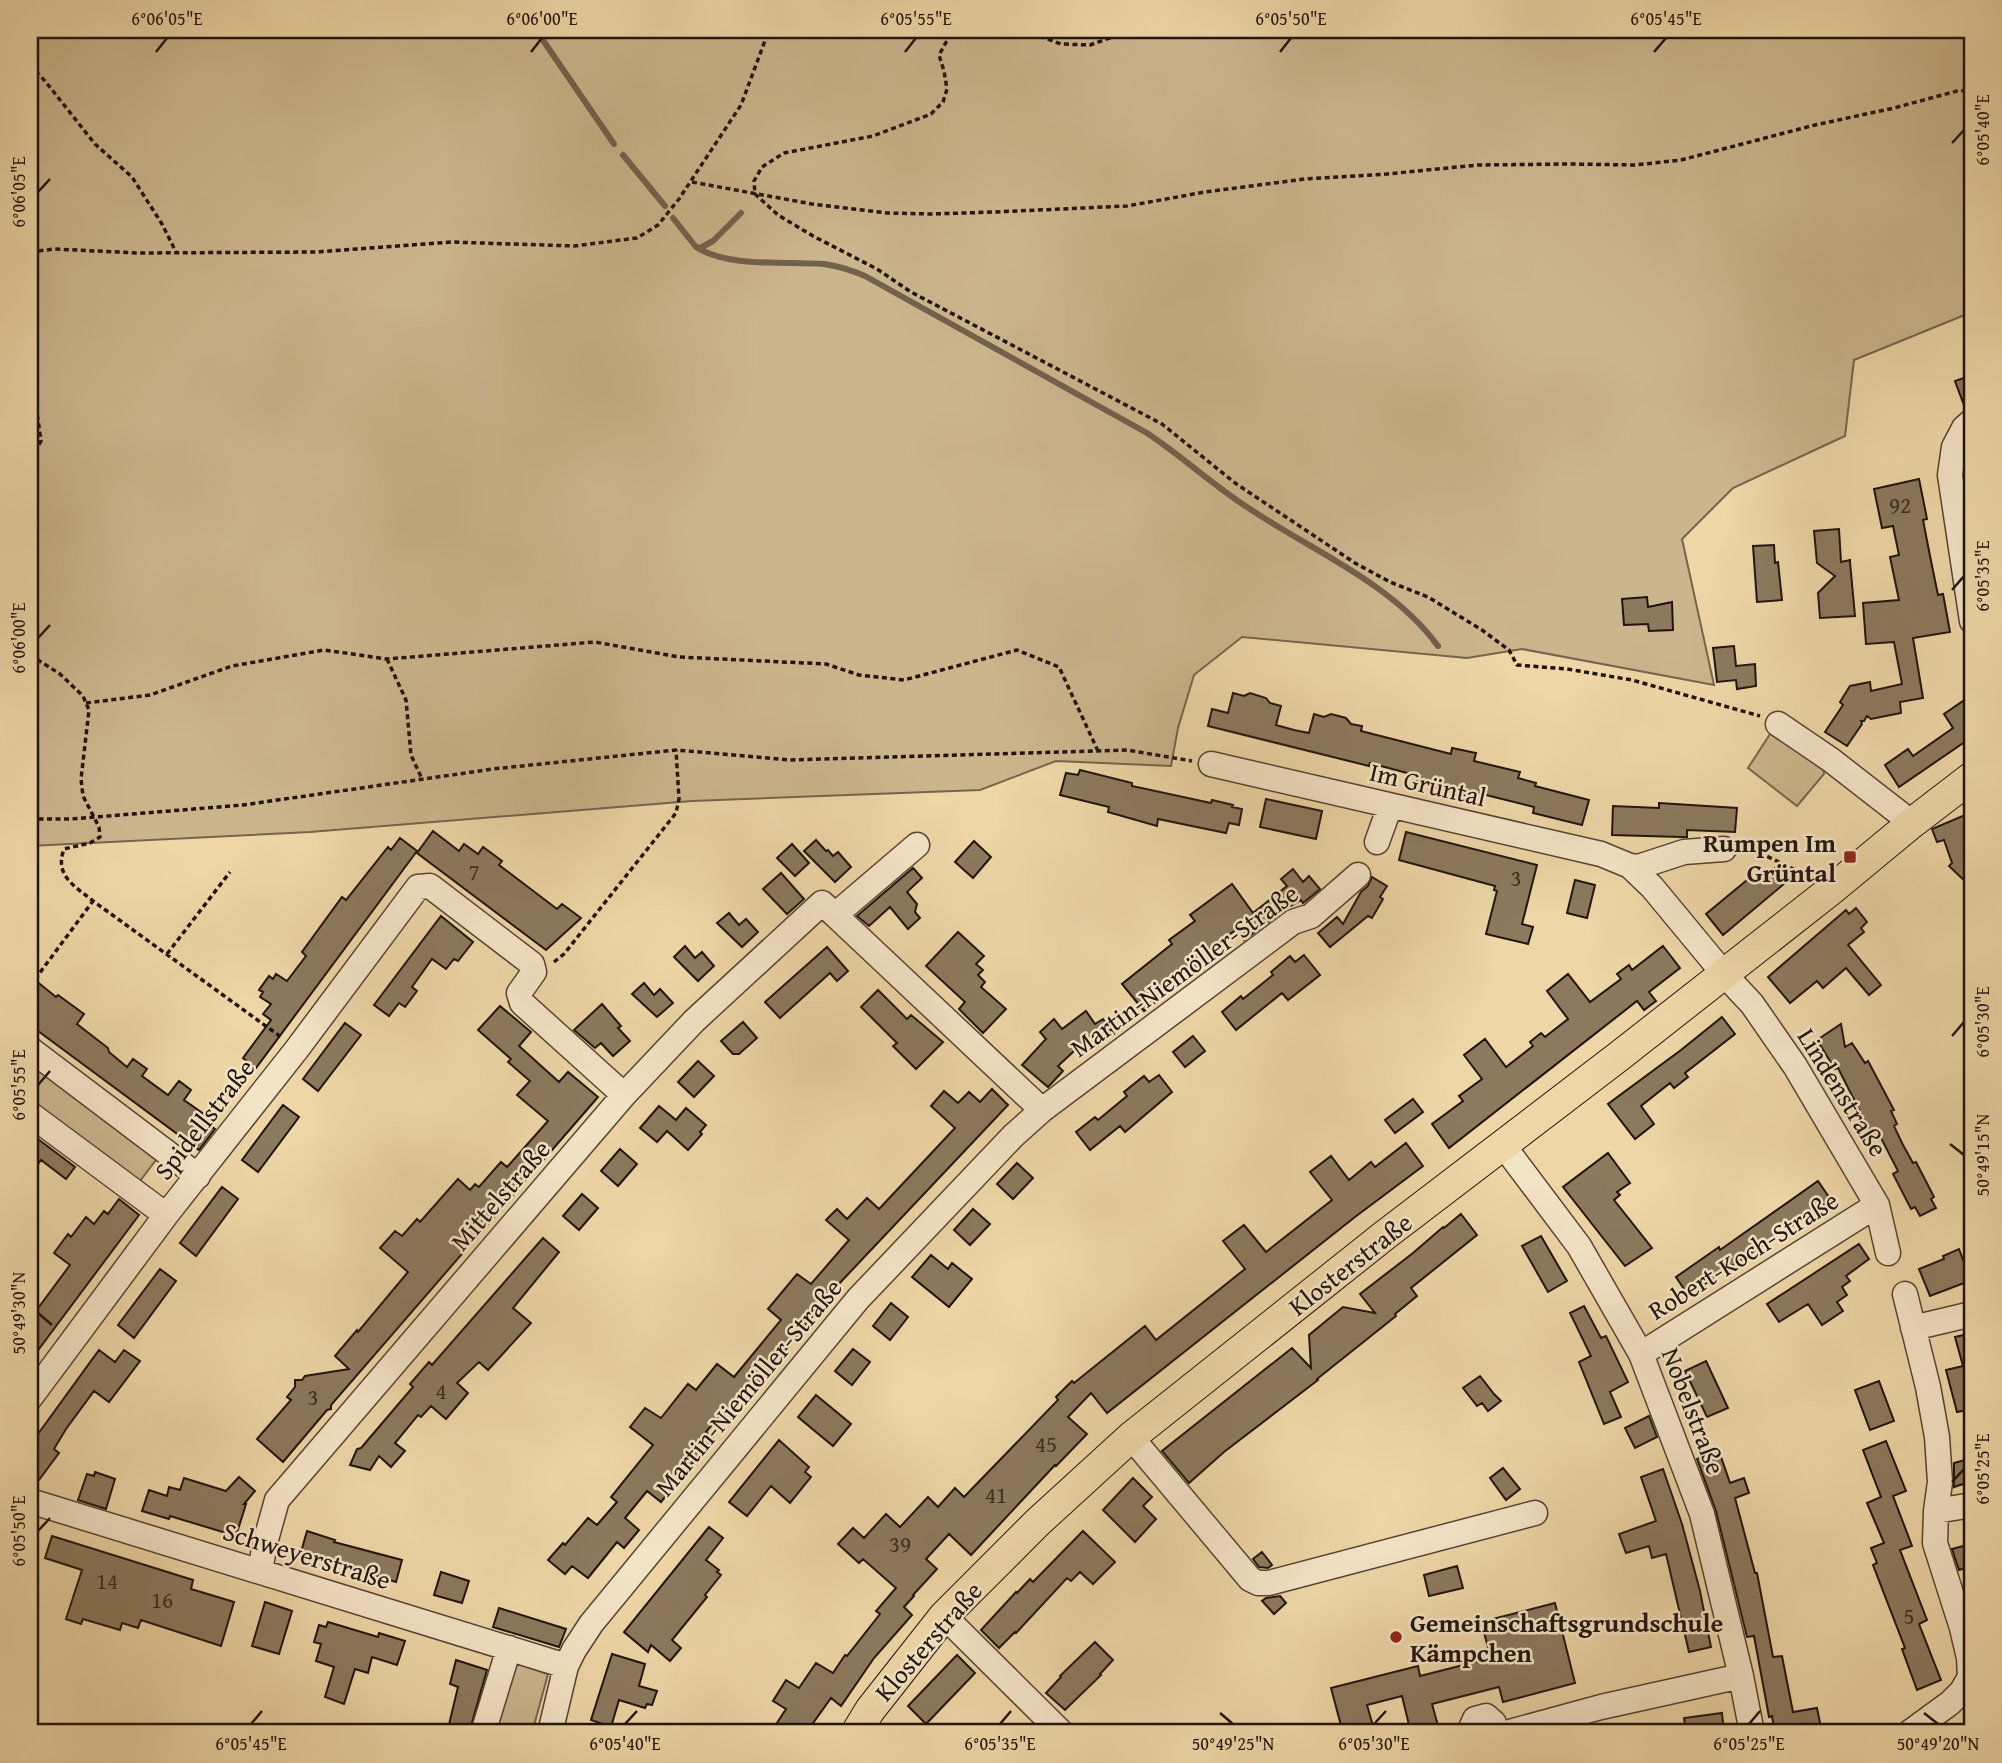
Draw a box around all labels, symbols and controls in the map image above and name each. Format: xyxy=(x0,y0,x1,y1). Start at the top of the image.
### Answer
text: 6°06'05"E xyxy=(131,5,203,32)
text: 6°06'00"E xyxy=(506,5,578,32)
text: 6°05'55"E xyxy=(880,5,952,32)
text: 6°05'50"E xyxy=(1255,5,1327,32)
text: 6°05'45"E xyxy=(1630,5,1702,32)
text: 6°05'40"E xyxy=(1969,94,1996,166)
text: 6°06'05"E xyxy=(5,156,32,228)
house number: 92 xyxy=(1889,488,1911,521)
text: 6°05'35"E xyxy=(1969,540,1996,612)
text: 6°06'00"E xyxy=(5,602,32,674)
street label: Im Grüntal xyxy=(1366,752,1490,816)
place label: Rumpen Im Grüntal xyxy=(1703,823,1837,892)
marker: Rumpen Im Grüntal xyxy=(1842,849,1858,865)
house number: 7 xyxy=(468,855,480,888)
house number: 3 xyxy=(1510,861,1522,894)
street label: Martin-Niemöller-Straße xyxy=(1062,874,1306,1066)
text: 6°05'30"E xyxy=(1969,986,1996,1058)
street label: Lindenstraße xyxy=(1788,1020,1898,1164)
text: 6°05'55"E xyxy=(5,1049,32,1121)
street label: Spidellstraße xyxy=(144,1050,264,1188)
text: 50°49'15"N xyxy=(1969,1113,1996,1196)
street label: Mittelstraße xyxy=(441,1131,559,1259)
street label: Robert-Koch-Straße xyxy=(1640,1181,1846,1329)
street label: Klosterstraße xyxy=(1280,1203,1420,1325)
street label: Martin-Niemöller-Straße xyxy=(645,1270,851,1504)
text: 50°49'30"N xyxy=(5,1271,32,1354)
street label: Nobelstraße xyxy=(1652,1342,1736,1480)
house number: 4 xyxy=(435,1374,447,1407)
house number: 3 xyxy=(307,1380,319,1413)
house number: 45 xyxy=(1035,1427,1057,1460)
text: 6°05'25"E xyxy=(1969,1433,1996,1505)
house number: 41 xyxy=(985,1478,1007,1511)
text: 6°05'50"E xyxy=(5,1495,32,1567)
street label: Schweyerstraße xyxy=(218,1511,396,1599)
house number: 39 xyxy=(889,1527,911,1560)
house number: 14 xyxy=(96,1564,118,1597)
street label: Klosterstraße xyxy=(865,1572,991,1710)
house number: 16 xyxy=(151,1583,173,1616)
house number: 5 xyxy=(1903,1599,1915,1632)
place label: Gemeinschaftsgrundschule Kämpchen xyxy=(1410,1603,1724,1672)
marker: Gemeinschaftsgrundschule Kämpchen xyxy=(1388,1629,1404,1645)
text: 6°05'45"E xyxy=(215,1730,287,1757)
text: 6°05'40"E xyxy=(589,1730,661,1757)
text: 6°05'35"E xyxy=(964,1730,1036,1757)
text: 50°49'25"N xyxy=(1192,1730,1275,1757)
text: 6°05'30"E xyxy=(1338,1730,1410,1757)
text: 6°05'25"E xyxy=(1713,1730,1785,1757)
text: 50°49'20"N xyxy=(1897,1730,1980,1757)

